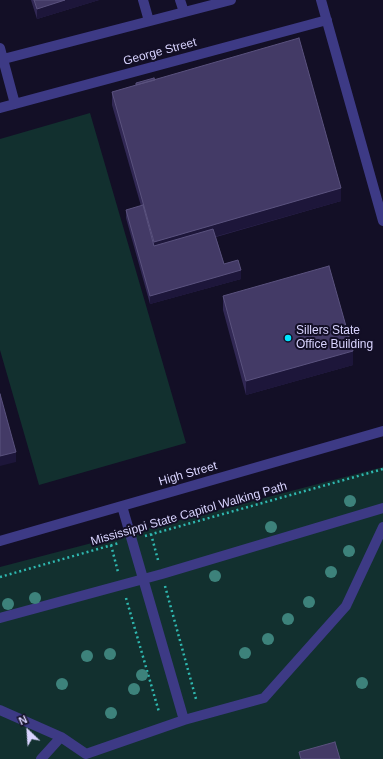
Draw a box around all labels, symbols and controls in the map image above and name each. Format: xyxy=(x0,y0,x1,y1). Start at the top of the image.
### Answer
street label: George Street xyxy=(122,35,198,69)
place label: Sillers State Office Building xyxy=(296,324,373,352)
marker: Sillers State Office Building xyxy=(283,333,293,343)
street label: High Street xyxy=(157,459,219,489)
street label: Mississippi State Capitol Walking Path xyxy=(89,479,289,549)
north arrow xyxy=(8,711,48,751)
text: N xyxy=(17,713,29,727)

